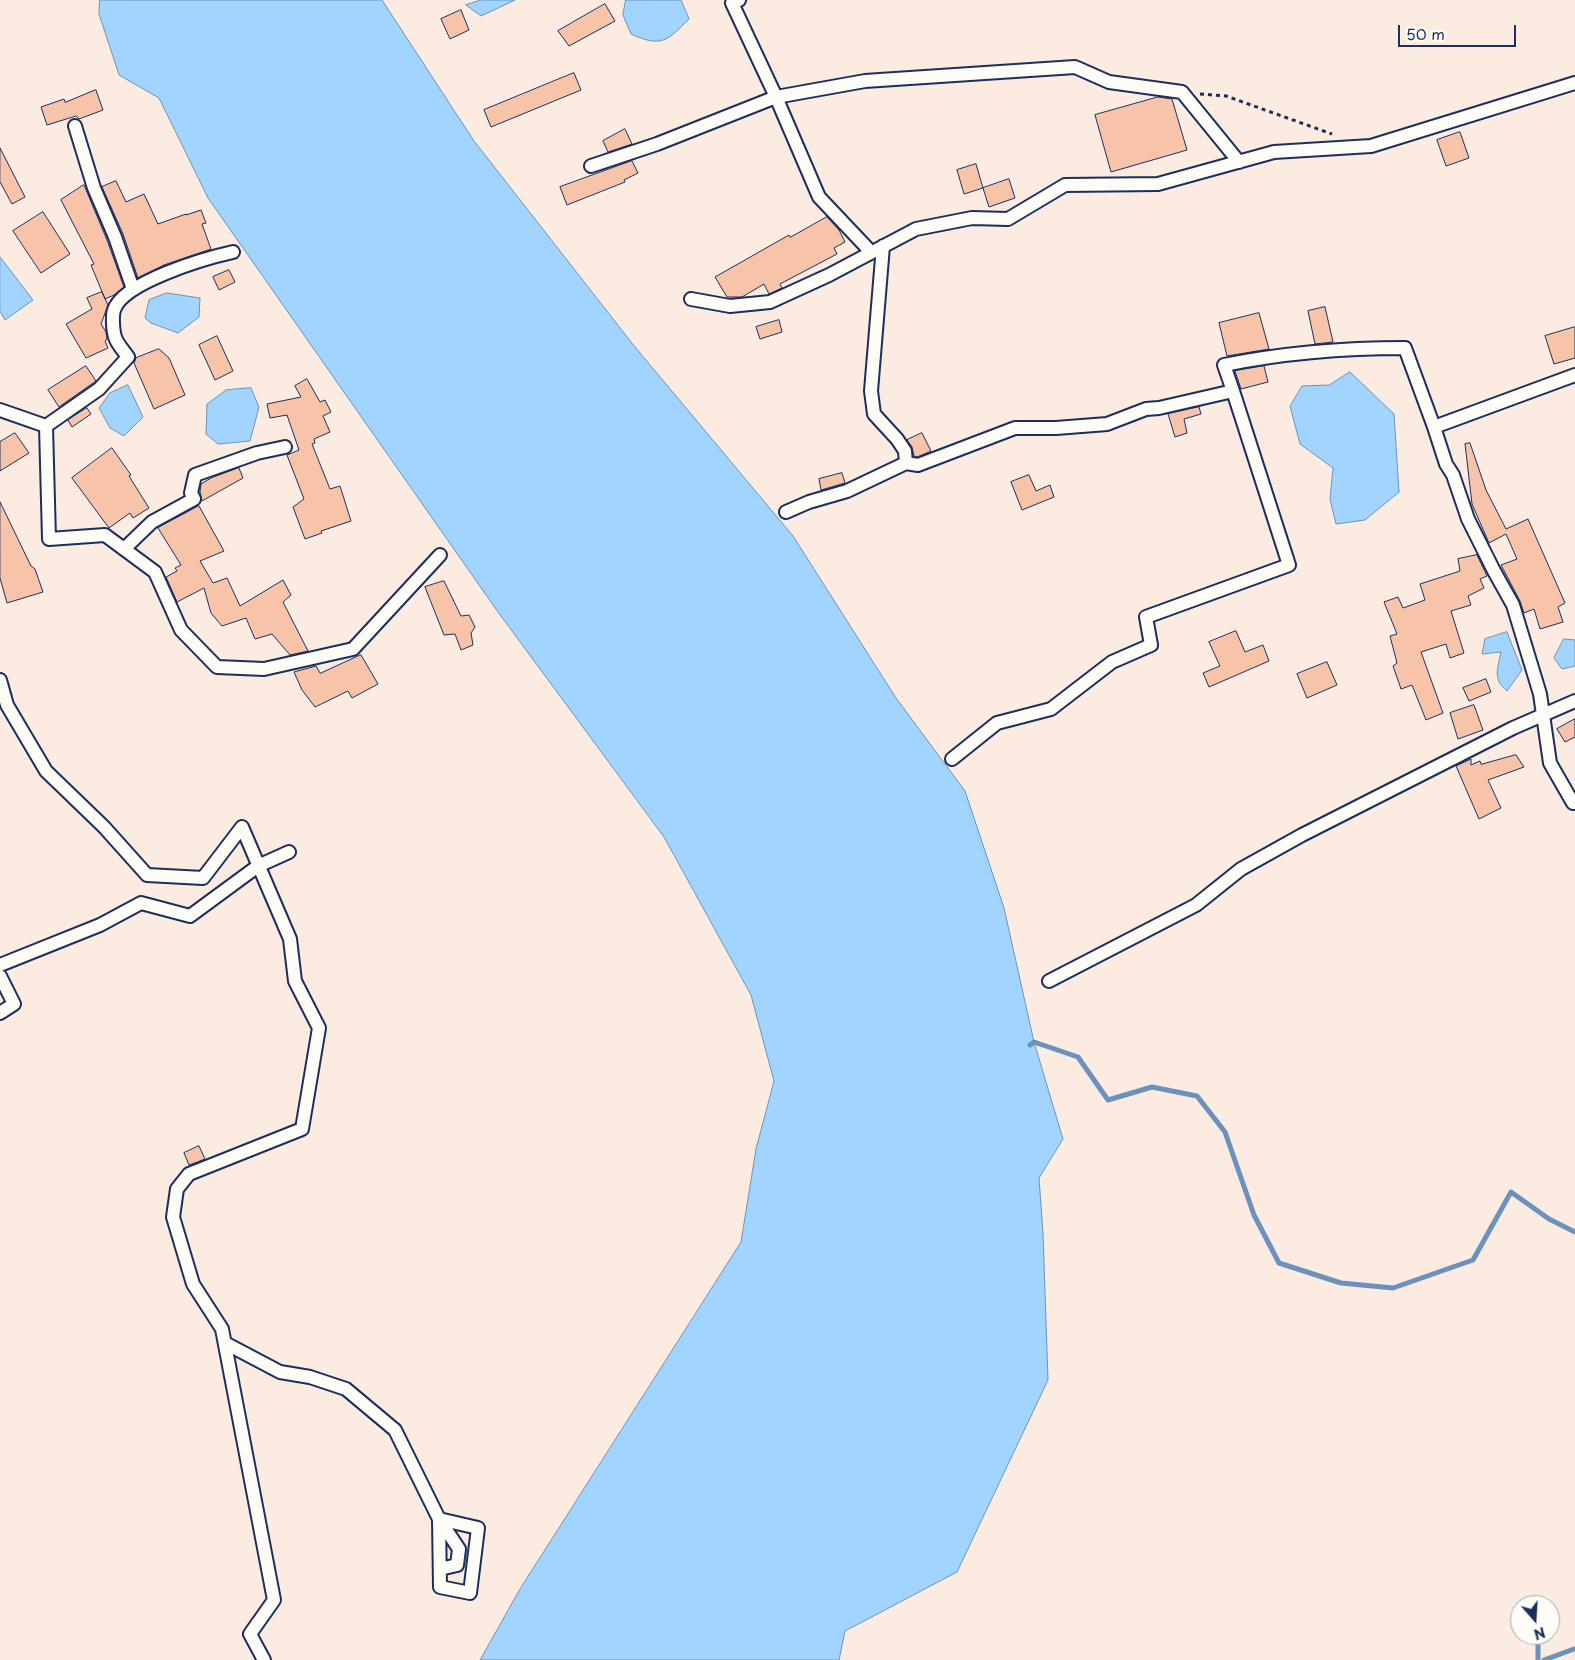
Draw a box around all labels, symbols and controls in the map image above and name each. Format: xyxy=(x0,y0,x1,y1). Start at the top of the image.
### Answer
scale bar xyxy=(1400,15,1518,47)
text: 50 m xyxy=(1406,22,1445,45)
north arrow xyxy=(1510,1595,1560,1645)
text: N xyxy=(1531,1622,1548,1645)

